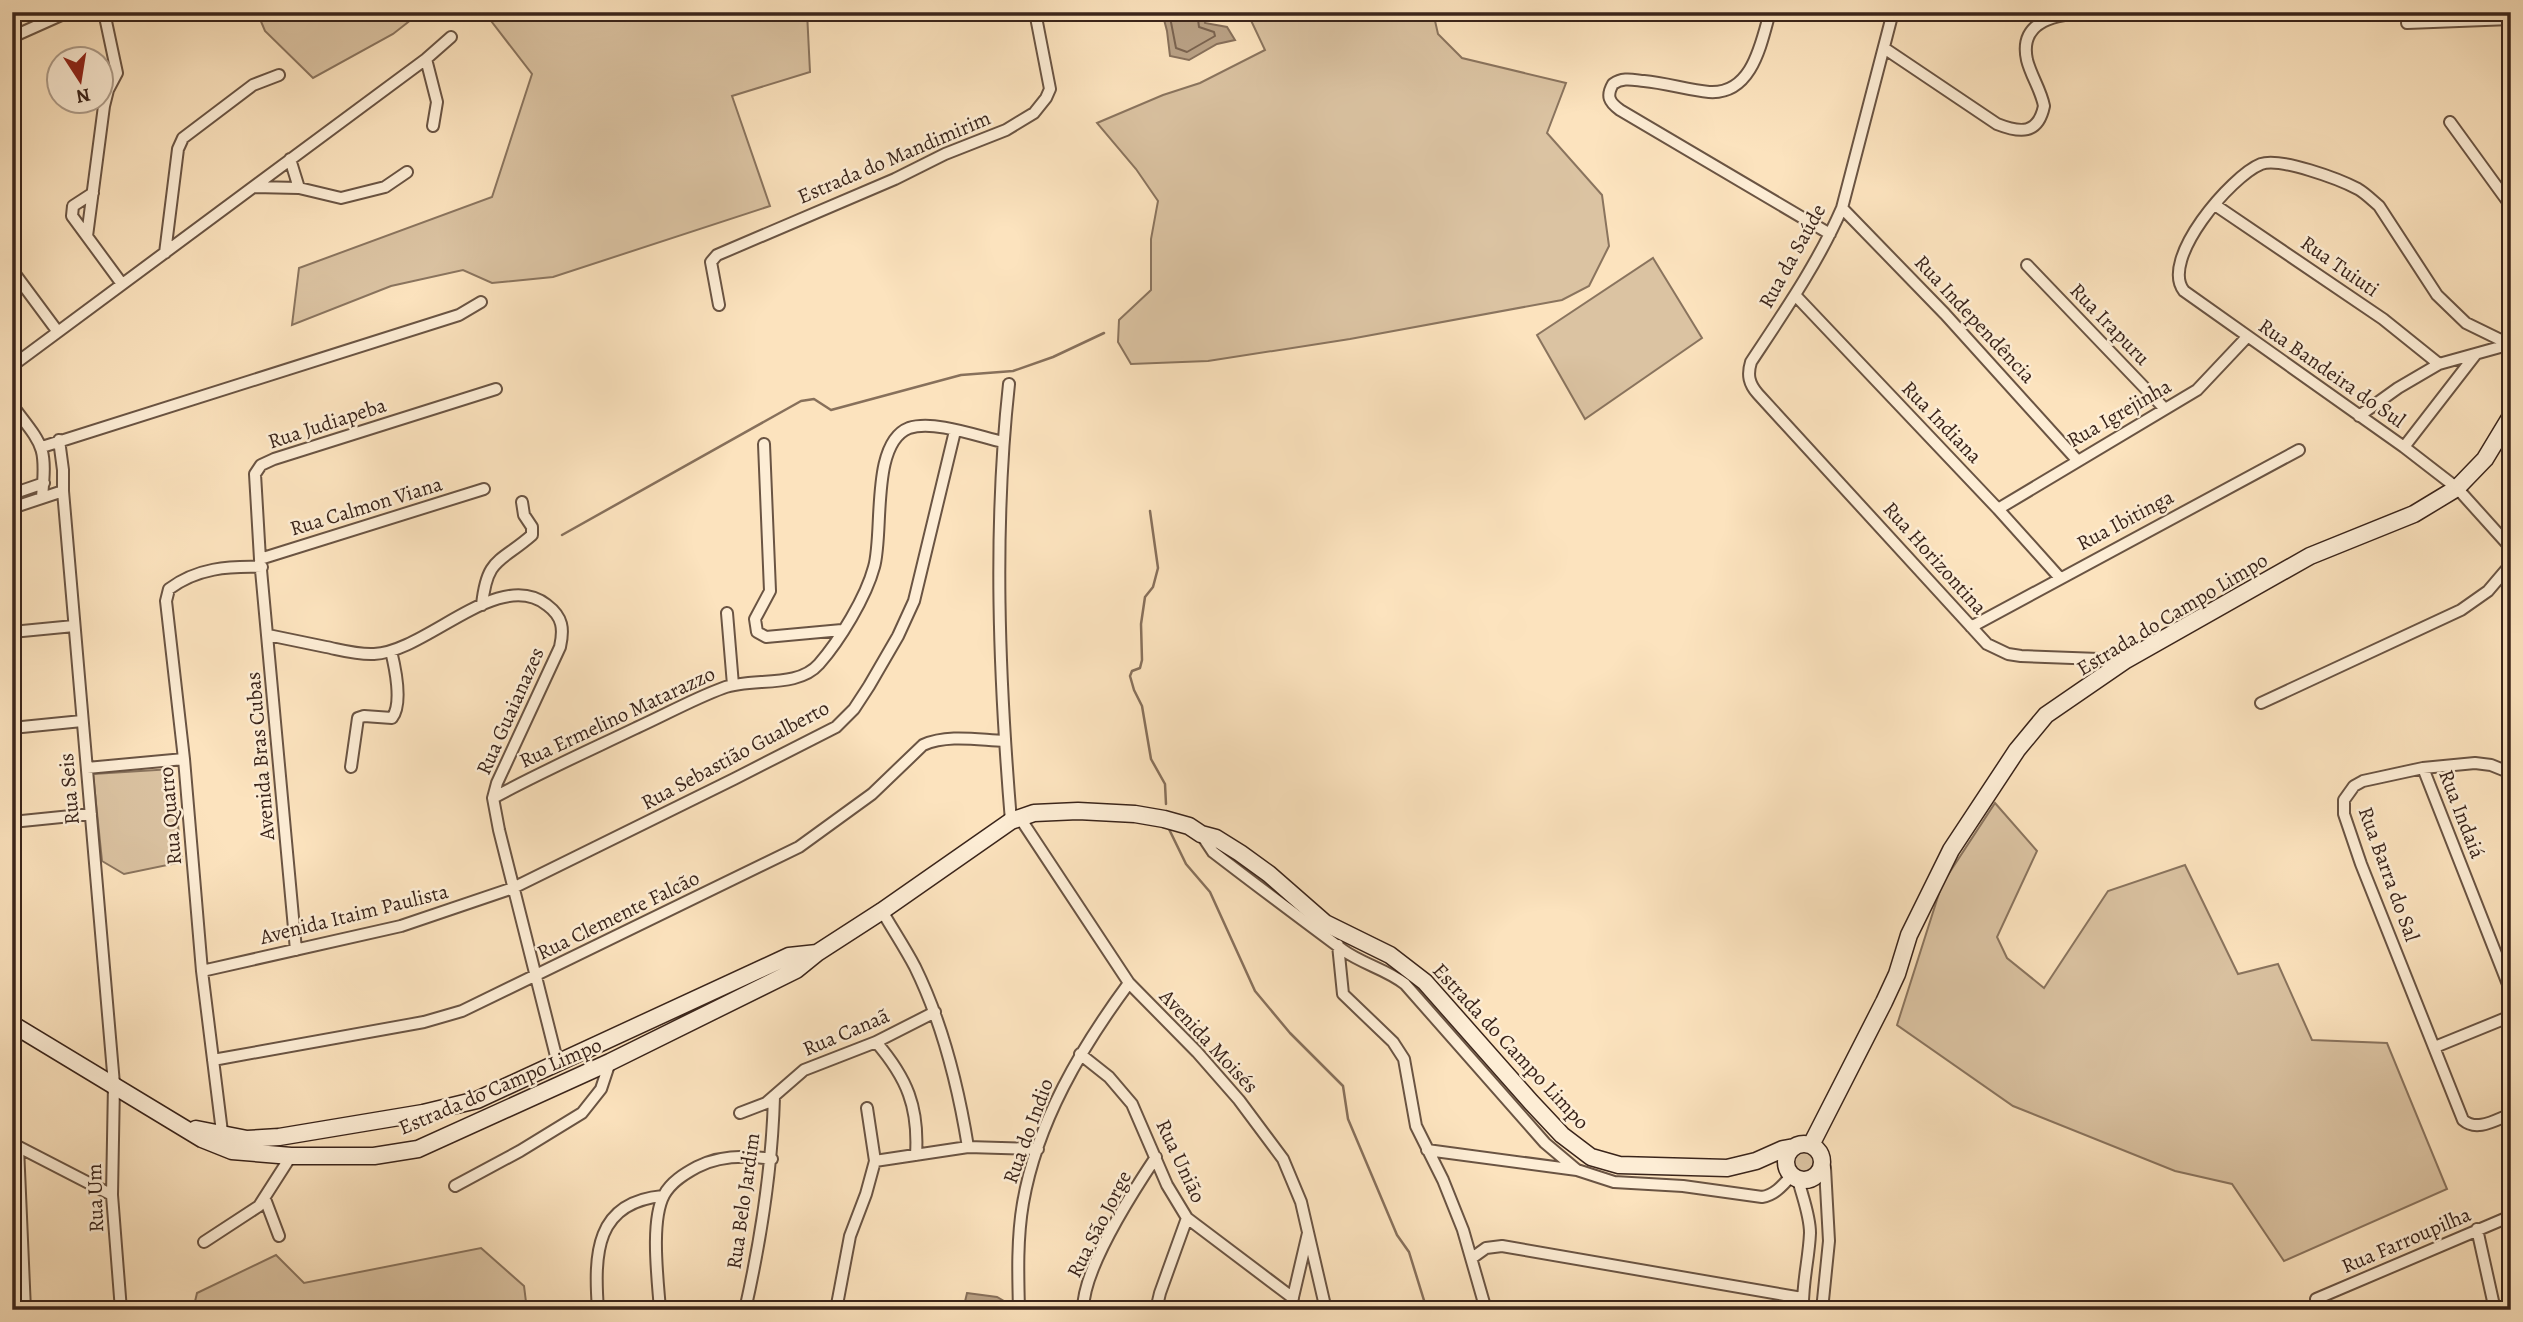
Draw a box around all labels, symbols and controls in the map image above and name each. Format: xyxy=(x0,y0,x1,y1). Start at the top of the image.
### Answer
north arrow xyxy=(46,46,116,116)
text: N xyxy=(74,81,93,110)
street label: Estrada do Mandimirim xyxy=(793,104,995,210)
street label: Rua da Saúde xyxy=(1752,199,1832,313)
street label: Rua Tuiuti xyxy=(2295,229,2385,303)
street label: Rua Independência xyxy=(1908,249,2042,389)
street label: Rua Irapuru xyxy=(2064,277,2157,372)
street label: Rua Bandeira do Sul xyxy=(2253,312,2411,434)
street label: Rua Igrejinha xyxy=(2062,372,2176,454)
street label: Rua Indiana xyxy=(1896,375,1989,470)
street label: Rua Judiapeba xyxy=(264,391,390,455)
street label: Rua Calmon Viana xyxy=(286,469,446,543)
street label: Rua Ibitinga xyxy=(2072,483,2179,557)
street label: Rua Horizontina xyxy=(1877,495,1993,621)
street label: Estrada do Campo Limpo xyxy=(2071,546,2273,682)
street label: Rua Guaianazes xyxy=(469,643,551,779)
street label: Rua Ermelino Matarazzo xyxy=(515,659,719,775)
street label: Avenida Bras Cubas xyxy=(239,671,281,842)
street label: Rua Sebastião Gualberto xyxy=(636,694,834,816)
street label: Rua Seis xyxy=(52,752,86,826)
street label: Rua Indaiá xyxy=(2432,765,2492,863)
street label: Rua Quatro xyxy=(152,766,188,866)
street label: Rua Barra do Sal xyxy=(2352,803,2426,945)
street label: Rua Clemente Falcão xyxy=(532,863,704,967)
street label: Avenida Itaim Paulista xyxy=(256,877,451,951)
street label: Estrada do Campo Limpo xyxy=(1426,957,1596,1135)
street label: Avenida Moisés xyxy=(1153,982,1265,1099)
street label: Rua Canaã xyxy=(798,1001,894,1063)
street label: Estrada do Campo Limpo xyxy=(394,1030,606,1142)
street label: Rua do Indio xyxy=(996,1075,1060,1187)
street label: Rua União xyxy=(1149,1115,1213,1207)
street label: Rua Belo Jardim xyxy=(720,1131,766,1271)
street label: Rua Um xyxy=(80,1163,110,1233)
street label: Rua São Jorge xyxy=(1060,1165,1138,1283)
street label: Rua Farroupilha xyxy=(2337,1200,2475,1280)

